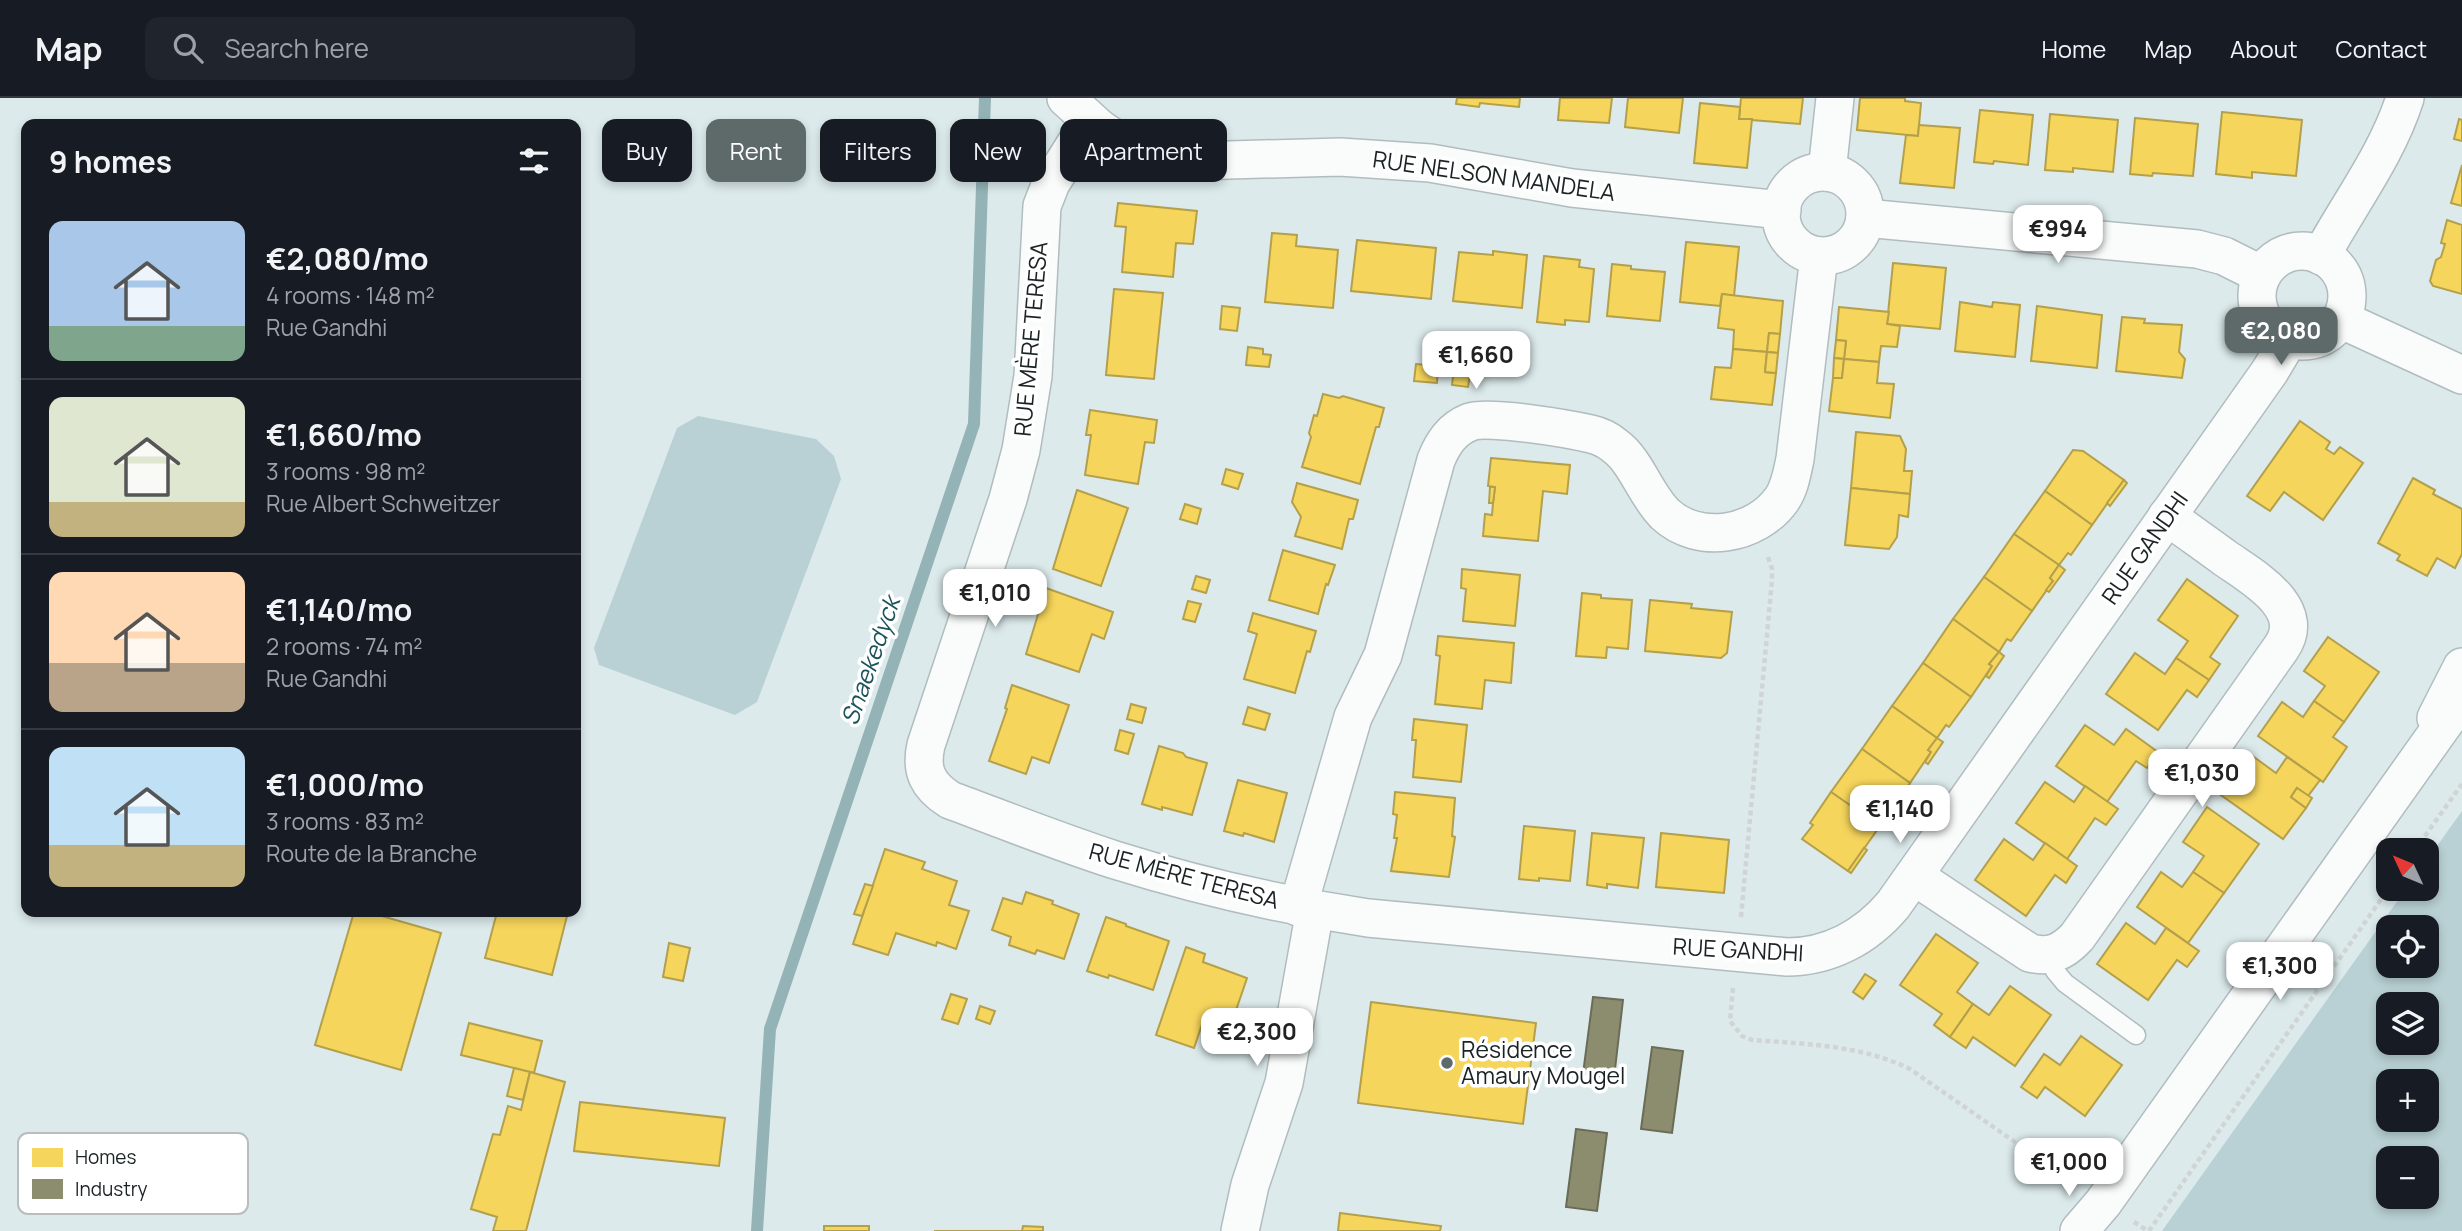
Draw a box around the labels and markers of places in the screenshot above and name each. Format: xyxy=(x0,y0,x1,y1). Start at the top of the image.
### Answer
pin: €994 xyxy=(2017,206,2099,265)
pin: €2,080 xyxy=(2224,308,2338,367)
pin: €1,660 xyxy=(1419,331,1533,391)
pin: €1,010 xyxy=(938,570,1052,629)
pin: €1,030 xyxy=(2145,750,2259,809)
pin: €1,140 xyxy=(1843,786,1957,845)
pin: €1,300 xyxy=(2223,942,2337,1002)
pin: €2,300 xyxy=(1200,1009,1314,1068)
place label: Résidence Amaury Mougel xyxy=(1461,1033,1625,1091)
marker: Résidence Amaury Mougel xyxy=(1439,1055,1455,1071)
pin: €1,000 xyxy=(2012,1138,2126,1198)

